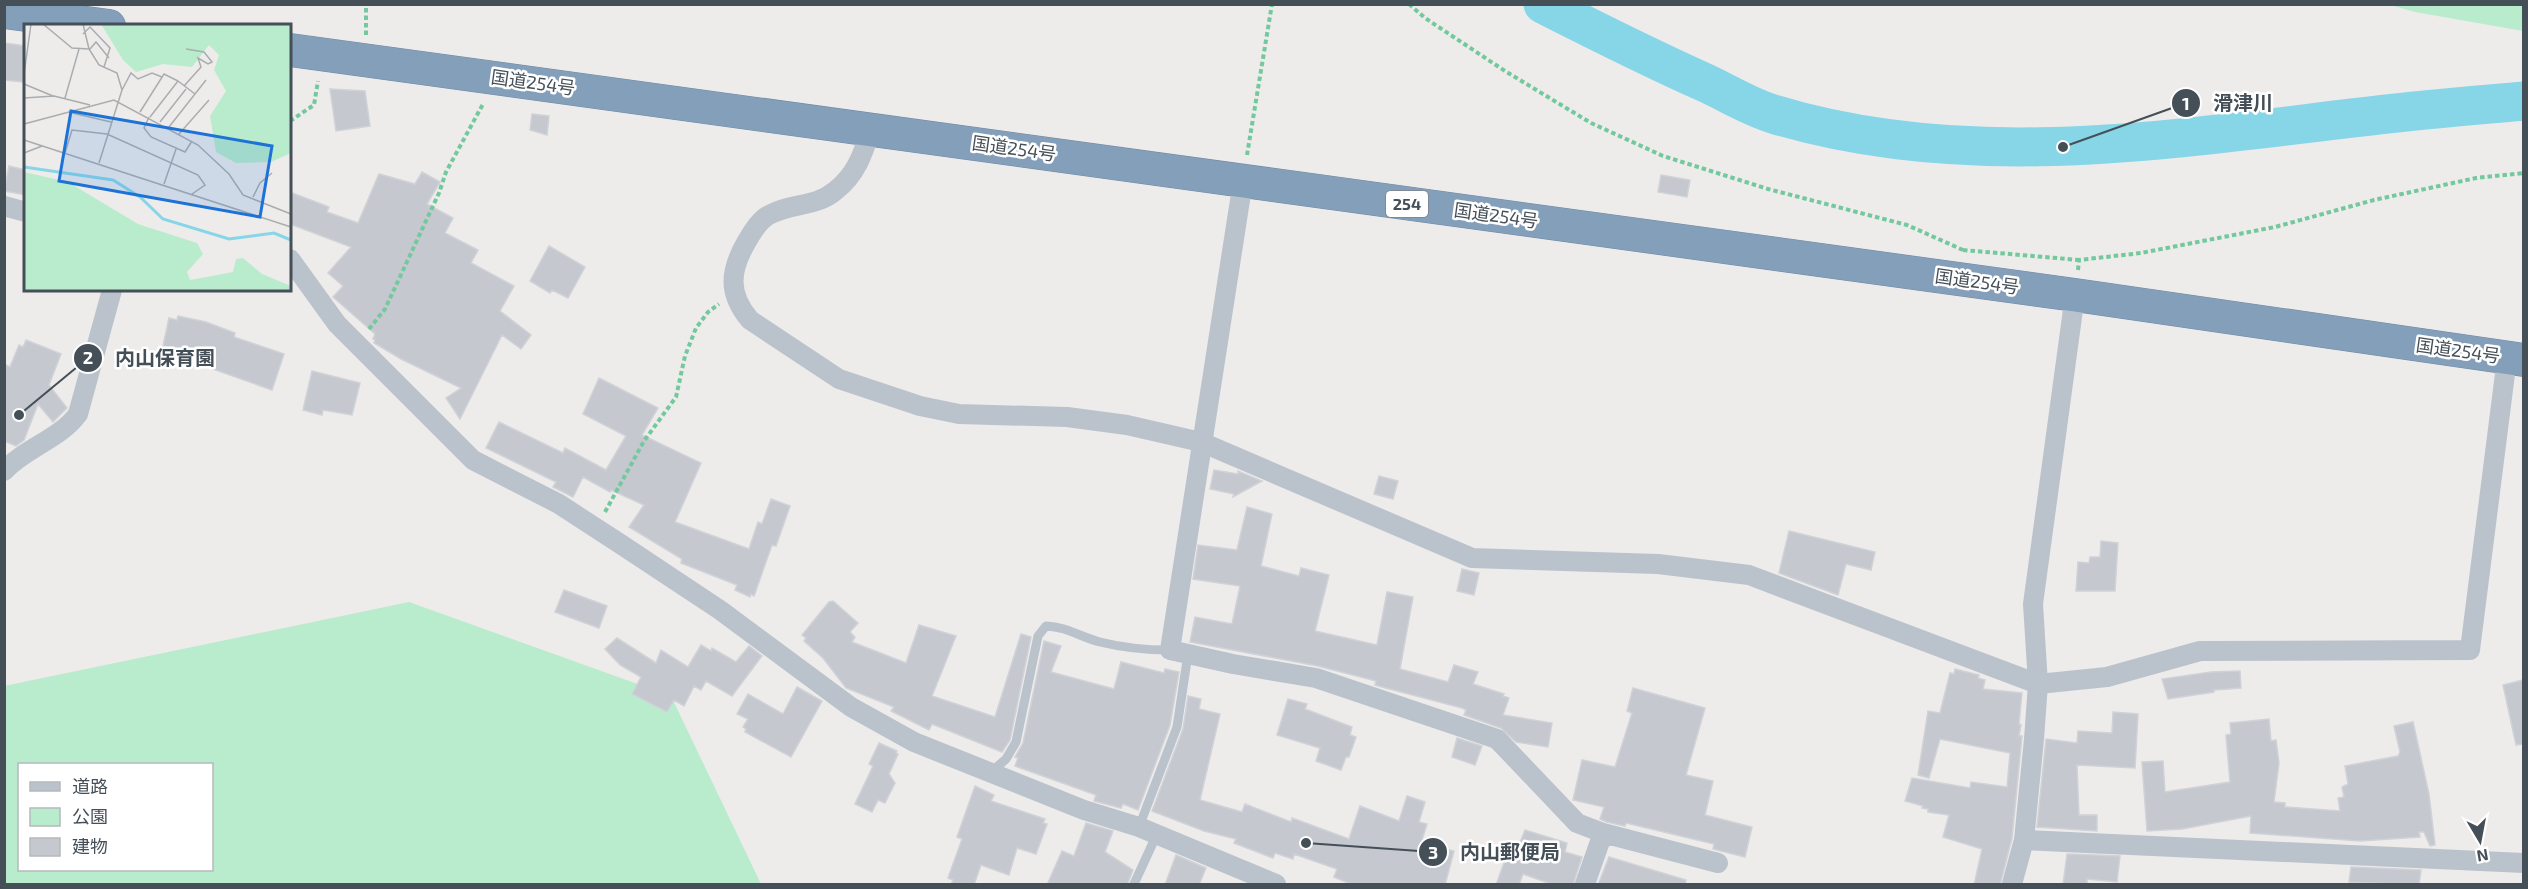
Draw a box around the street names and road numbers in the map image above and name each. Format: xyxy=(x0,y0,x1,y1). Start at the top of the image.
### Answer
street label: 国道254号 xyxy=(490,65,577,99)
street label: 国道254号 xyxy=(971,131,1058,165)
road number: 254 xyxy=(1386,191,1428,217)
street label: 国道254号 xyxy=(1453,198,1540,232)
street label: 国道254号 xyxy=(1934,264,2021,298)
street label: 国道254号 xyxy=(2415,333,2502,367)

